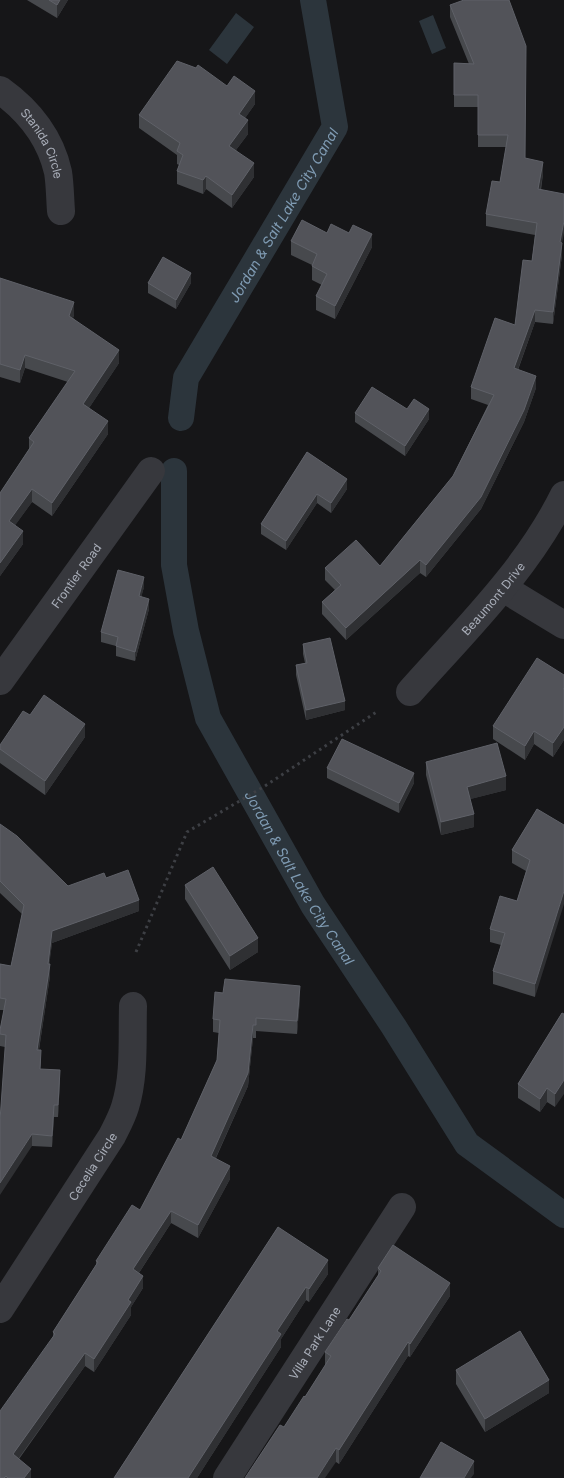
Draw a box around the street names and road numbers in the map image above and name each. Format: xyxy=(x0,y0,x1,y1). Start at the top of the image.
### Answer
street label: Stanida Circle xyxy=(18,105,66,179)
street label: Frontier Road xyxy=(48,540,104,611)
street label: Beaumont Drive xyxy=(458,559,528,638)
street label: Cecelia Circle xyxy=(65,1129,120,1203)
street label: Villa Park Lane xyxy=(285,1303,343,1382)

